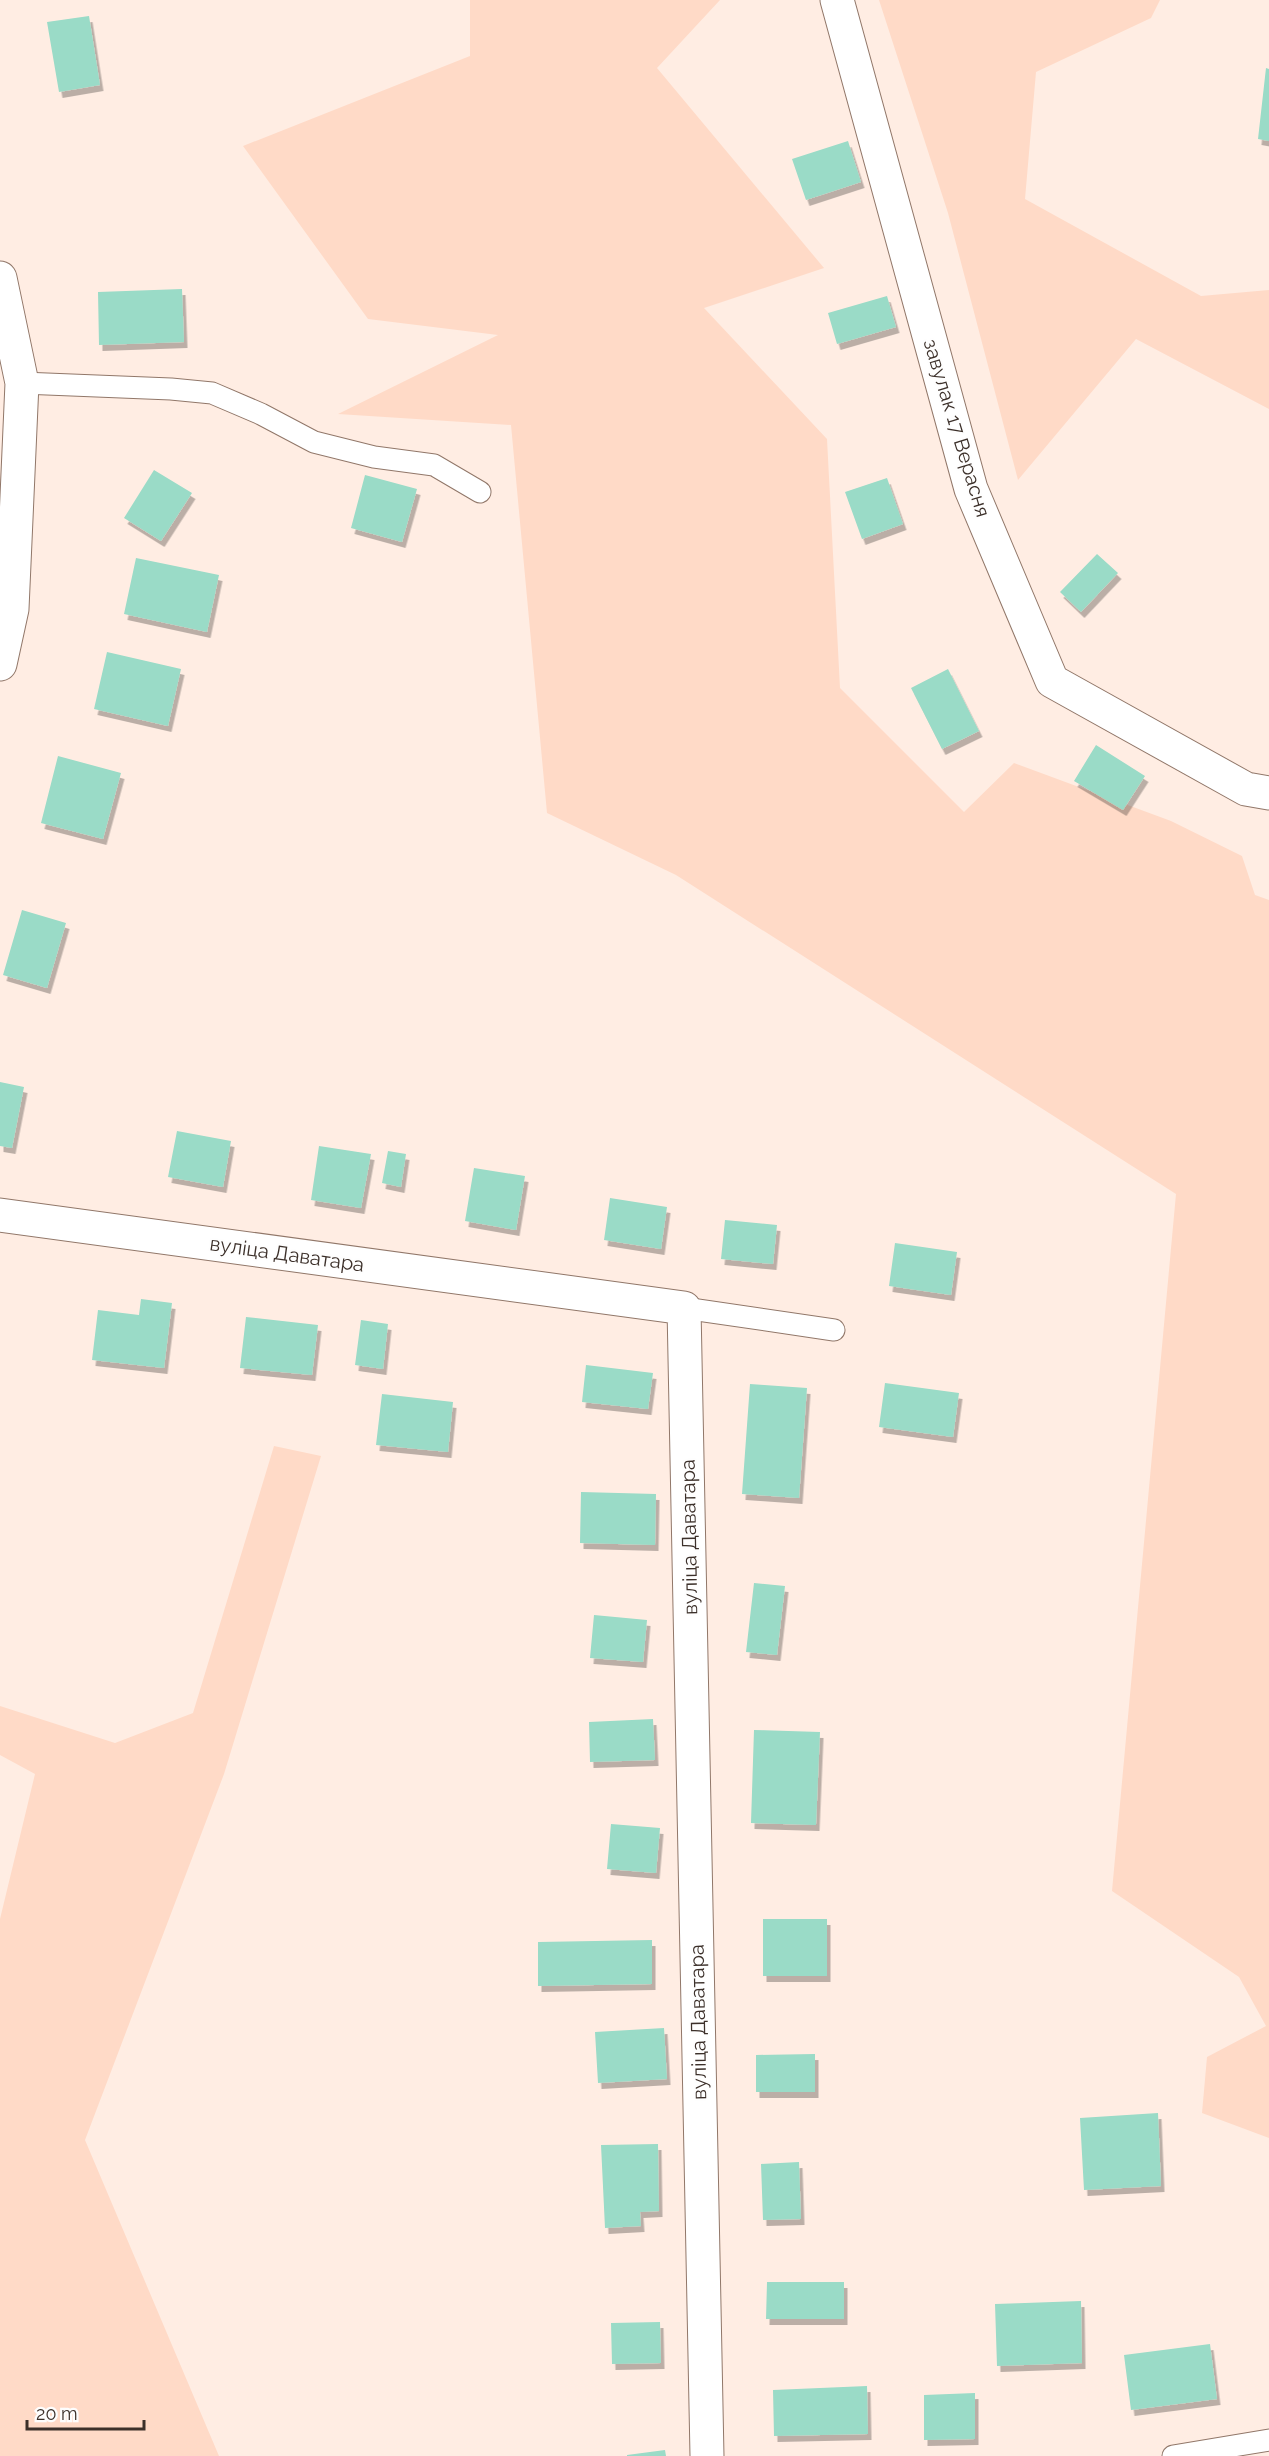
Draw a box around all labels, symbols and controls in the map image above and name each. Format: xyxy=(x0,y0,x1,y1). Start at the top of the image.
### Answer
street label: завулак 17 Верасня xyxy=(918,336,996,520)
street label: вуліца Даватара xyxy=(208,1231,366,1277)
street label: вуліца Даватара xyxy=(676,1459,702,1615)
street label: вуліца Даватара xyxy=(685,1944,711,2100)
scale bar xyxy=(27,2393,144,2431)
text: 20 m xyxy=(36,2403,78,2424)

